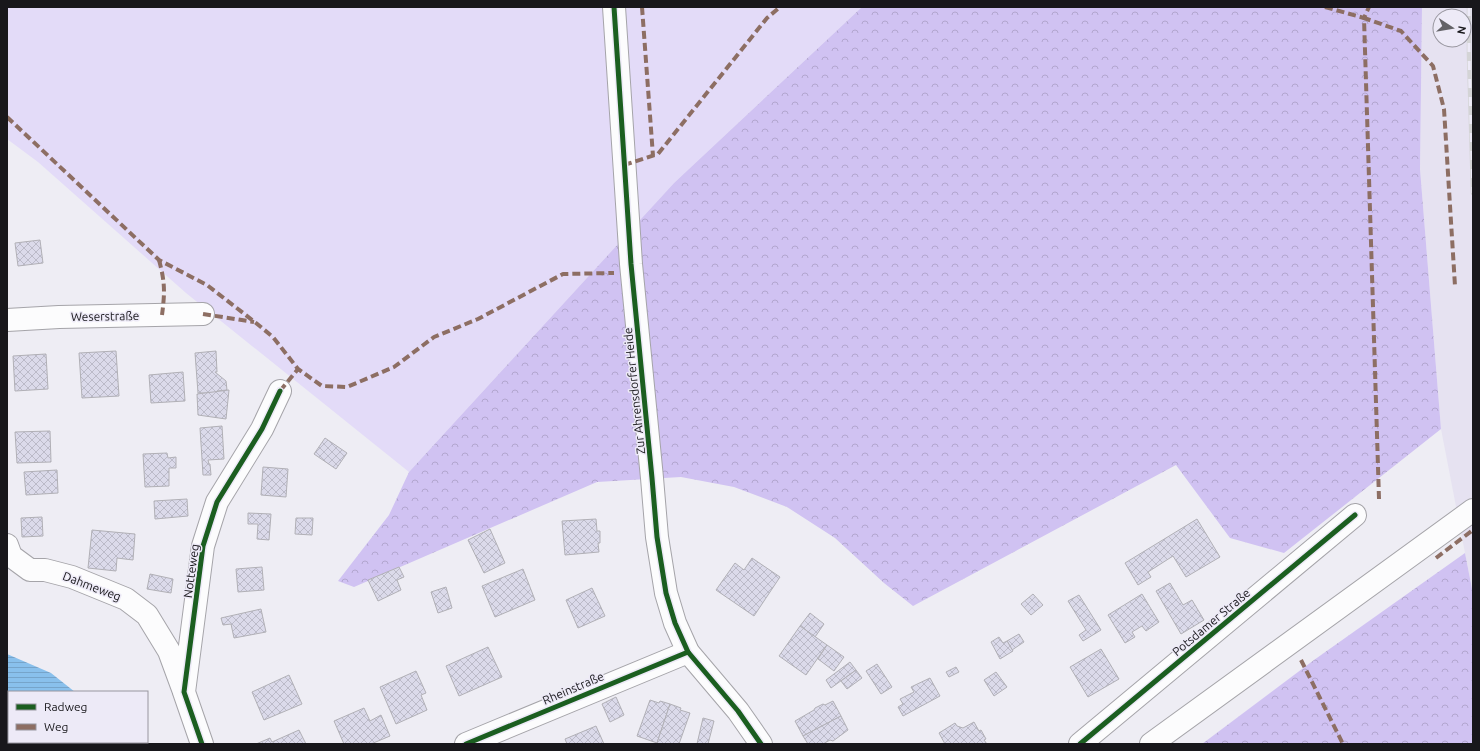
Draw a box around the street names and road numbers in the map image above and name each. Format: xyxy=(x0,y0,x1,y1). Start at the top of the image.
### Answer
street label: Weserstraße xyxy=(71,309,139,323)
street label: Zur Ahrensdorfer Heide xyxy=(621,327,647,455)
street label: Notteweg xyxy=(181,543,201,599)
street label: Dahmeweg xyxy=(61,569,123,603)
street label: Potsdamer Straße xyxy=(1170,586,1252,658)
street label: Rheinstraße xyxy=(540,669,606,707)

